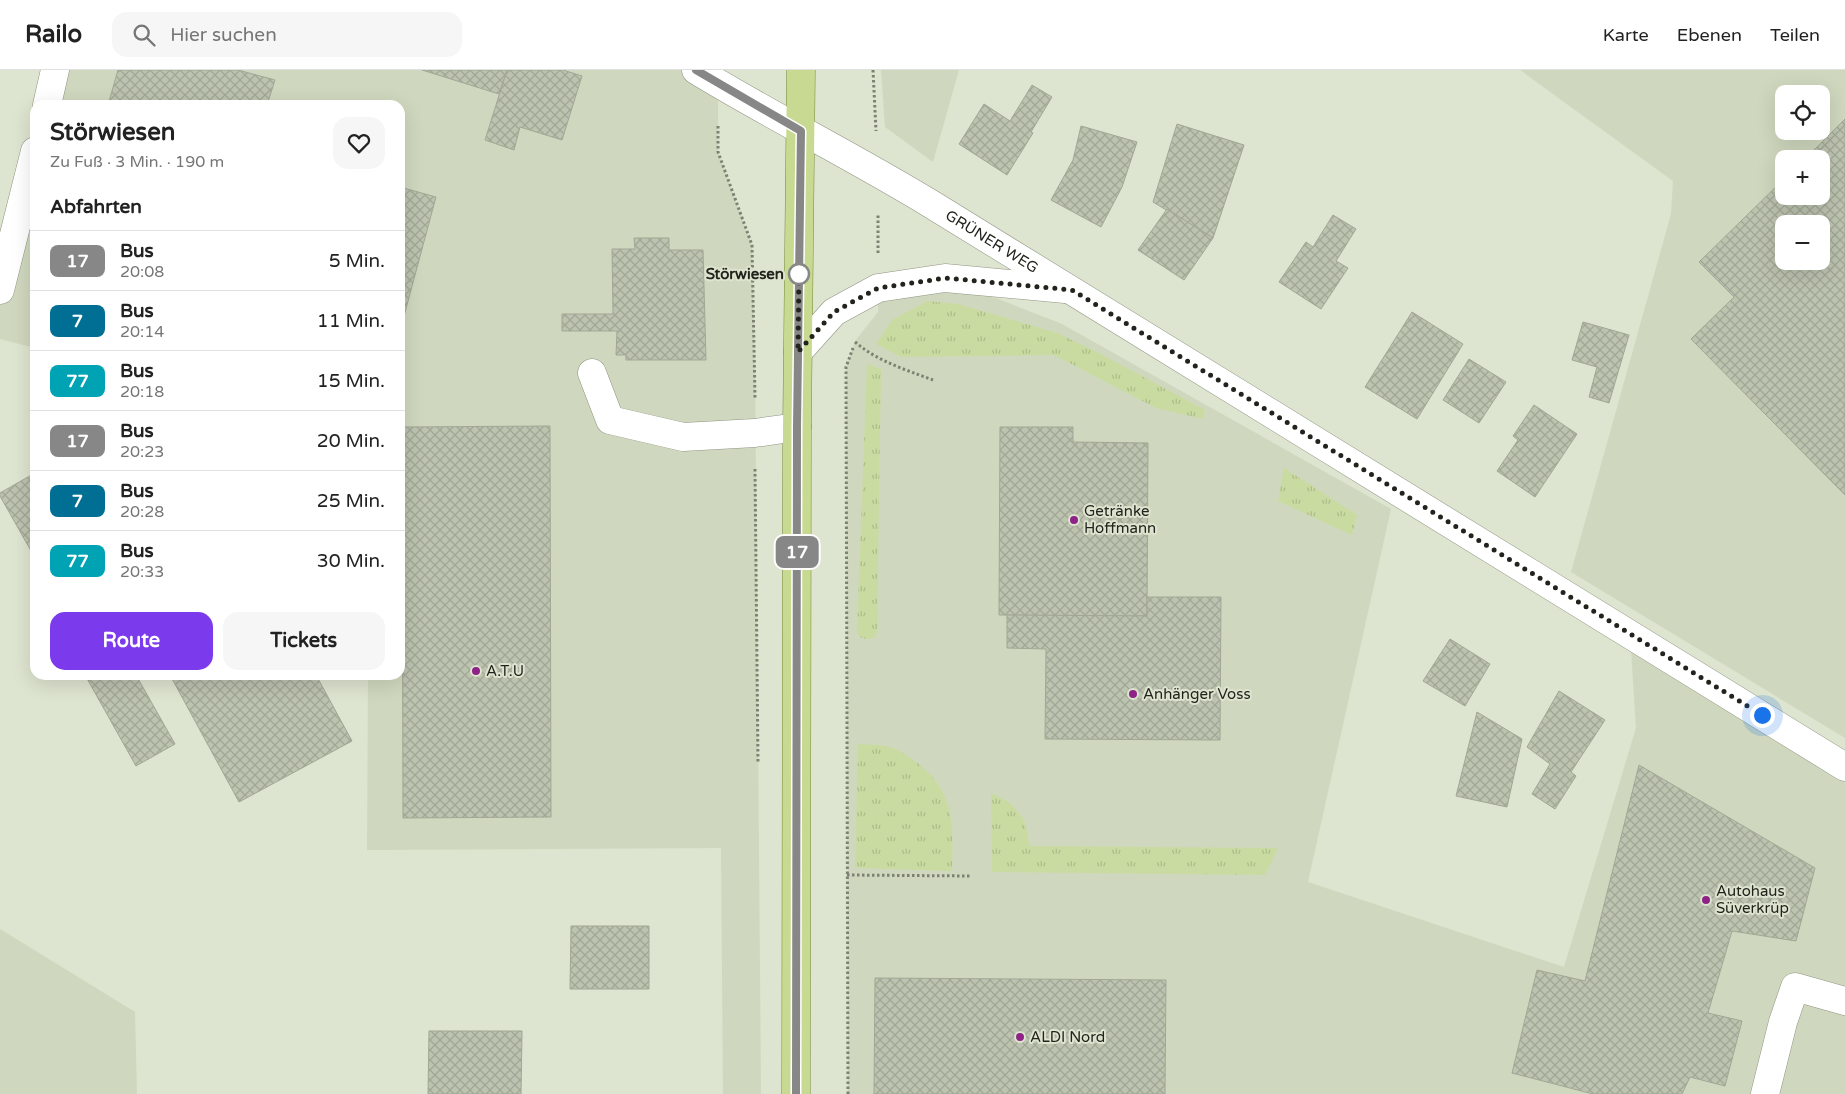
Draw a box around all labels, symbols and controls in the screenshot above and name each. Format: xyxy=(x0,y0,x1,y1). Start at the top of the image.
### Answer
search box xyxy=(112,12,462,57)
text: Railo xyxy=(25,20,82,49)
icon: search xyxy=(130,21,158,49)
text: Hier suchen xyxy=(170,24,277,46)
text: Karte xyxy=(1603,24,1649,46)
text: Ebenen xyxy=(1677,24,1742,46)
text: Teilen xyxy=(1770,24,1820,46)
map controls xyxy=(1775,85,1830,270)
button: locate xyxy=(1775,85,1830,140)
button: heart xyxy=(333,117,385,169)
text: Störwiesen xyxy=(50,118,175,147)
button: + xyxy=(1775,150,1830,205)
text: Zu Fuß · 3 Min. · 190 m xyxy=(50,152,224,172)
text: Abfahrten xyxy=(50,196,142,218)
street label: GRÜNER WEG xyxy=(942,206,1042,277)
button: − xyxy=(1775,215,1830,270)
text: Bus xyxy=(120,240,154,262)
text: 17 xyxy=(66,250,89,272)
text: 5 Min. xyxy=(329,250,385,272)
text: 20:08 xyxy=(120,262,164,282)
marker: Störwiesen xyxy=(788,263,810,285)
place label: Störwiesen xyxy=(706,265,784,283)
text: Bus xyxy=(120,300,154,322)
text: 7 xyxy=(72,310,83,332)
text: 11 Min. xyxy=(317,310,385,332)
text: 20:14 xyxy=(120,322,164,342)
text: Bus xyxy=(120,360,154,382)
text: 77 xyxy=(66,370,89,392)
text: 15 Min. xyxy=(317,370,385,392)
text: 20:18 xyxy=(120,382,164,402)
text: Bus xyxy=(120,420,154,442)
text: 17 xyxy=(66,430,89,452)
text: 20 Min. xyxy=(317,430,385,452)
text: 20:23 xyxy=(120,442,164,462)
text: Bus xyxy=(120,480,154,502)
text: 7 xyxy=(72,490,83,512)
text: 25 Min. xyxy=(317,490,385,512)
text: 20:28 xyxy=(120,502,164,522)
place label: Getränke Hoffmann xyxy=(1084,502,1156,537)
marker: Getränke Hoffmann xyxy=(1068,514,1080,526)
line badge: 17 xyxy=(774,536,820,568)
text: Bus xyxy=(120,540,154,562)
text: 17 xyxy=(786,541,808,563)
text: 77 xyxy=(66,550,89,572)
text: 30 Min. xyxy=(317,550,385,572)
text: 20:33 xyxy=(120,562,164,582)
button: Route xyxy=(50,612,213,670)
button: Tickets xyxy=(223,612,385,670)
place label: A.T.U xyxy=(486,662,524,680)
marker: A.T.U xyxy=(470,665,482,677)
place label: Anhänger Voss xyxy=(1143,685,1251,703)
marker: Anhänger Voss xyxy=(1127,688,1139,700)
your location xyxy=(1750,703,1775,728)
place label: Autohaus Süverkrüp xyxy=(1716,882,1789,917)
marker: Autohaus Süverkrüp xyxy=(1700,894,1712,906)
place label: ALDI Nord xyxy=(1030,1028,1105,1046)
marker: ALDI Nord xyxy=(1014,1031,1026,1043)

